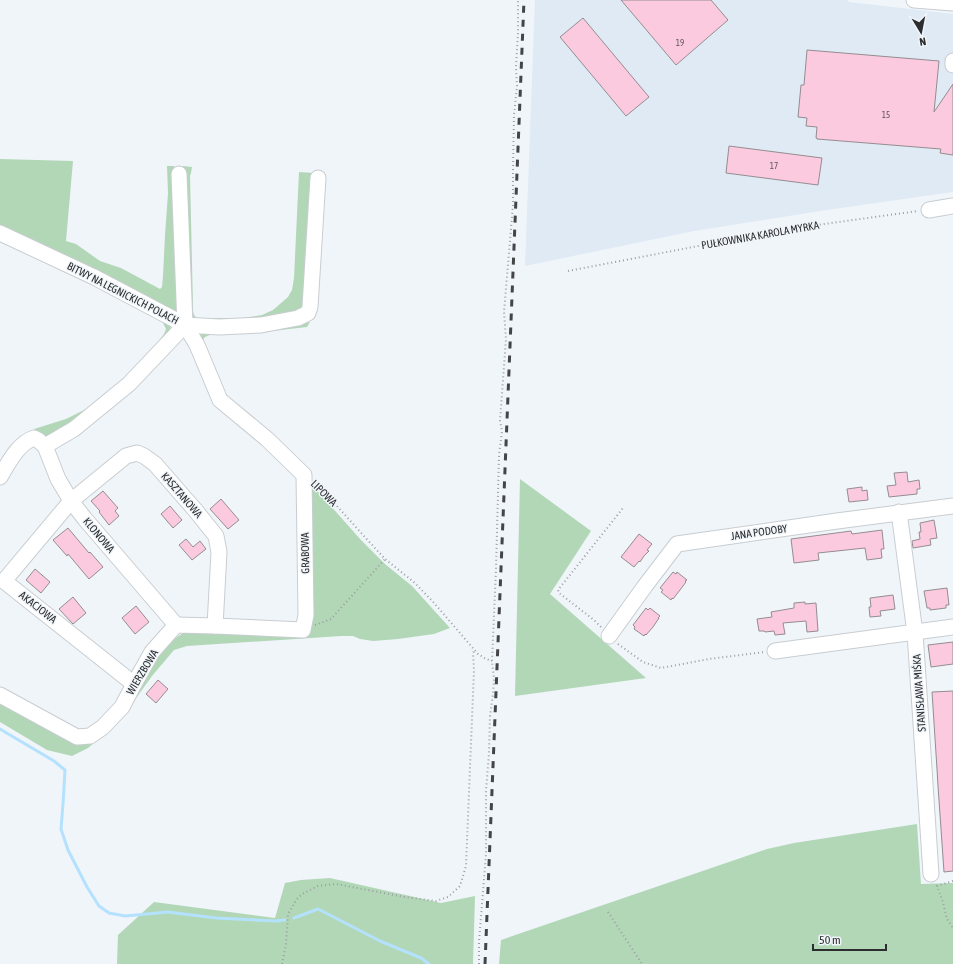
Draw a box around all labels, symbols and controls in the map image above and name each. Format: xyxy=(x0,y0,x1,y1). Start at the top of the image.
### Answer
north arrow xyxy=(901,12,941,52)
text: N xyxy=(918,35,927,48)
house number: 19 xyxy=(676,38,684,48)
house number: 15 xyxy=(882,110,890,120)
house number: 17 xyxy=(770,161,778,171)
street label: PUŁKOWNIKA KAROLA MYRKA xyxy=(700,219,820,251)
street label: BITWY NA LEGNICKICH POLACH xyxy=(65,260,181,326)
street label: KASZTANOWA xyxy=(159,470,205,521)
street label: LIPOWA xyxy=(308,477,340,509)
street label: KLONOWA xyxy=(81,515,117,555)
street label: JANA PODOBY xyxy=(730,522,788,542)
street label: GRABOWA xyxy=(299,532,311,574)
street label: AKACJOWA xyxy=(17,589,60,626)
street label: WIERZBOWA xyxy=(124,647,160,697)
street label: STANISŁAWA MIŚKA xyxy=(910,653,928,732)
scale bar xyxy=(813,926,886,952)
text: 50 m xyxy=(819,933,841,947)

